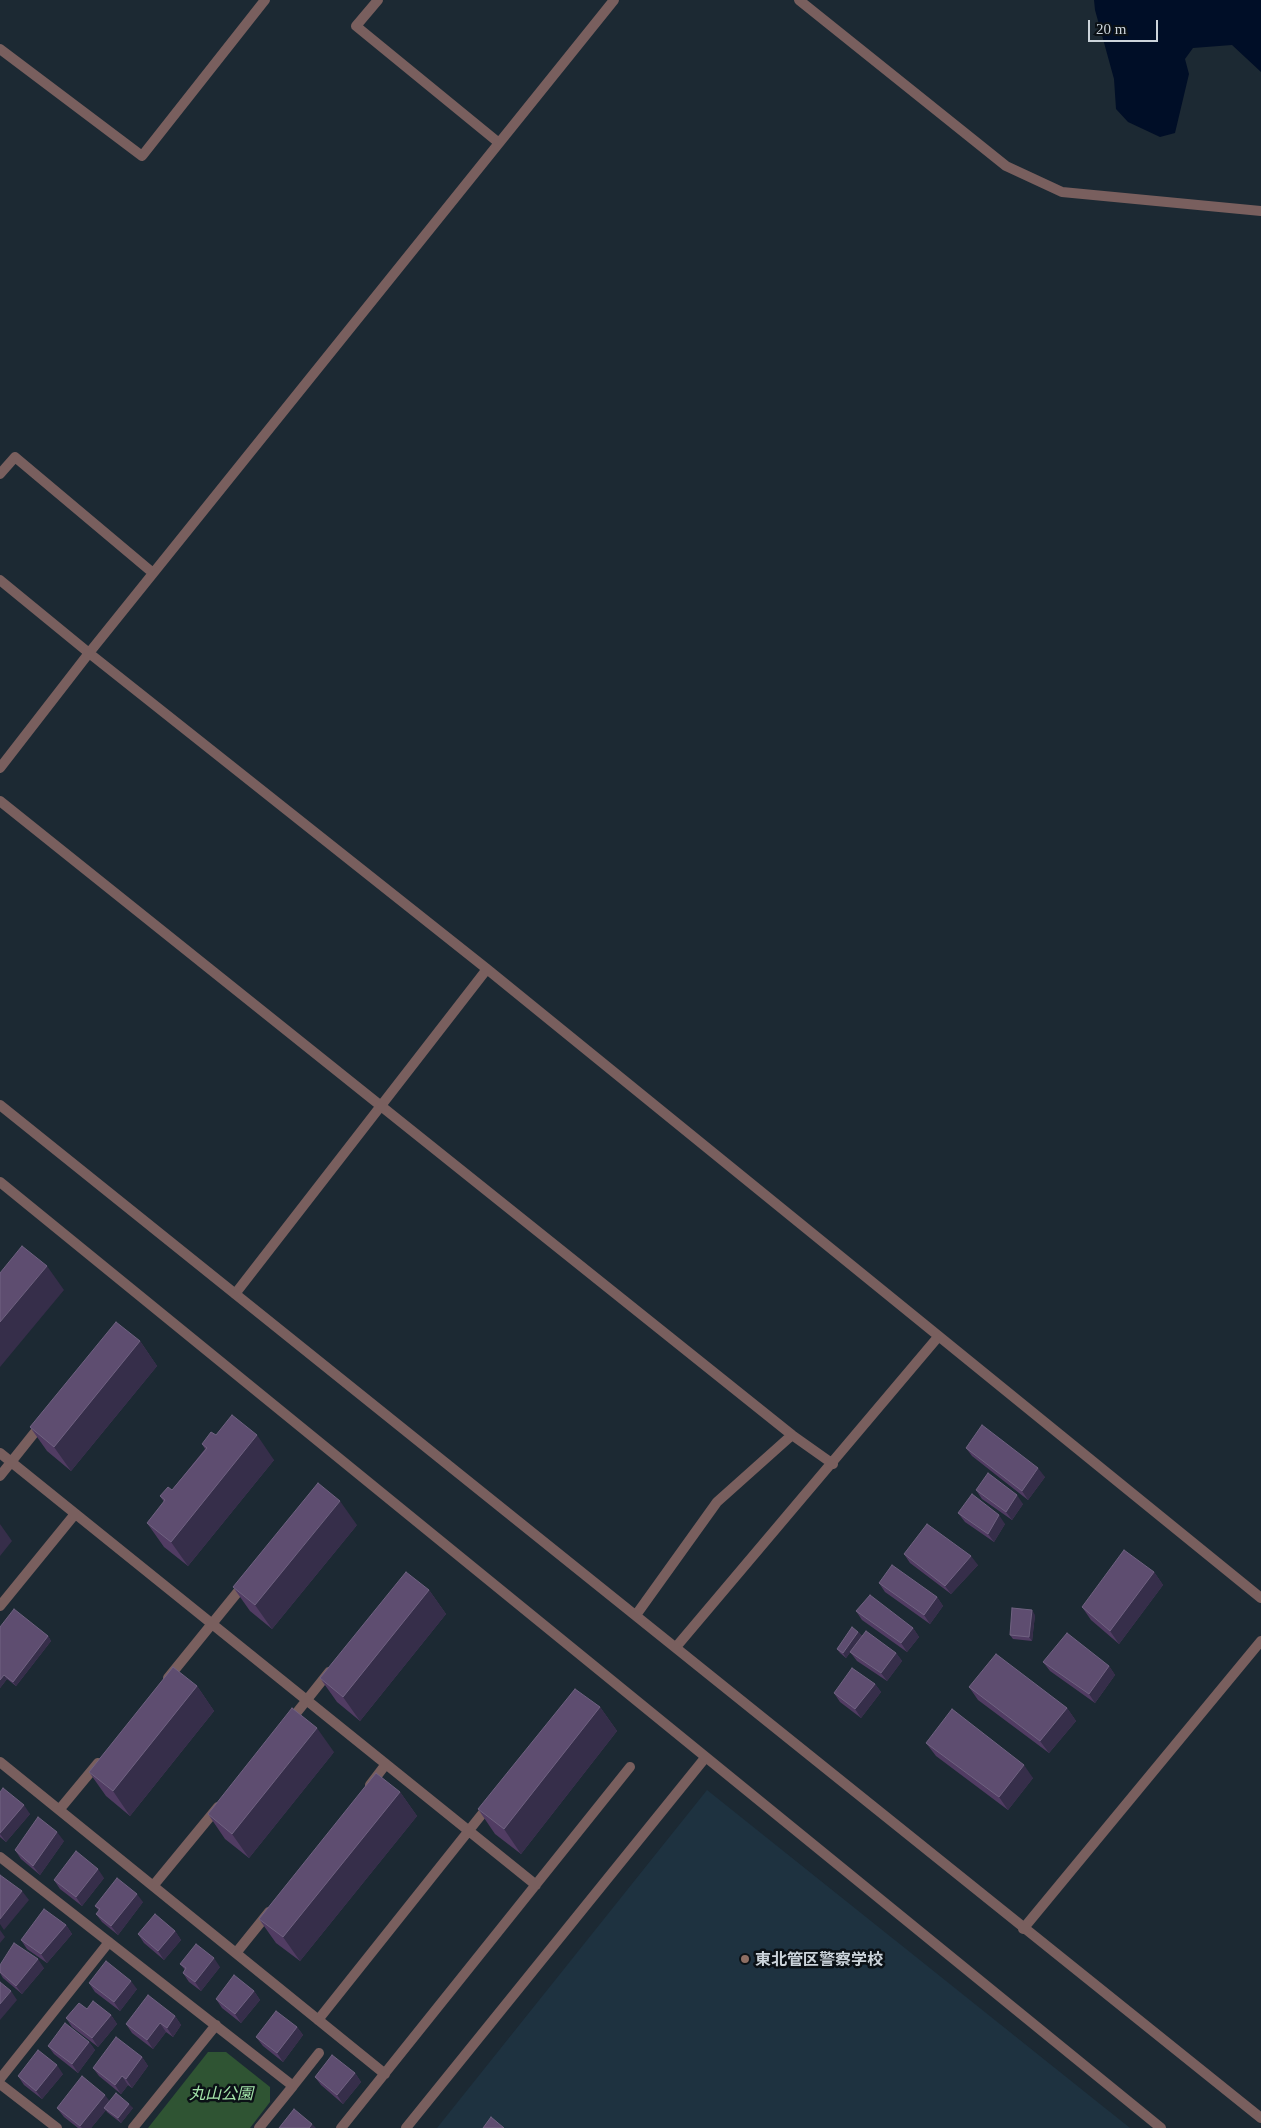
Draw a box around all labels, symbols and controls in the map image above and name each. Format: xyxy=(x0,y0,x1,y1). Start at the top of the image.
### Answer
scale bar xyxy=(1091,10,1161,42)
text: 20 m xyxy=(1096,21,1126,37)
place label: 東北管区警察学校 xyxy=(755,1949,883,1969)
marker: 東北管区警察学校 xyxy=(739,1953,751,1965)
park label: 丸山公園 xyxy=(189,2083,253,2103)

